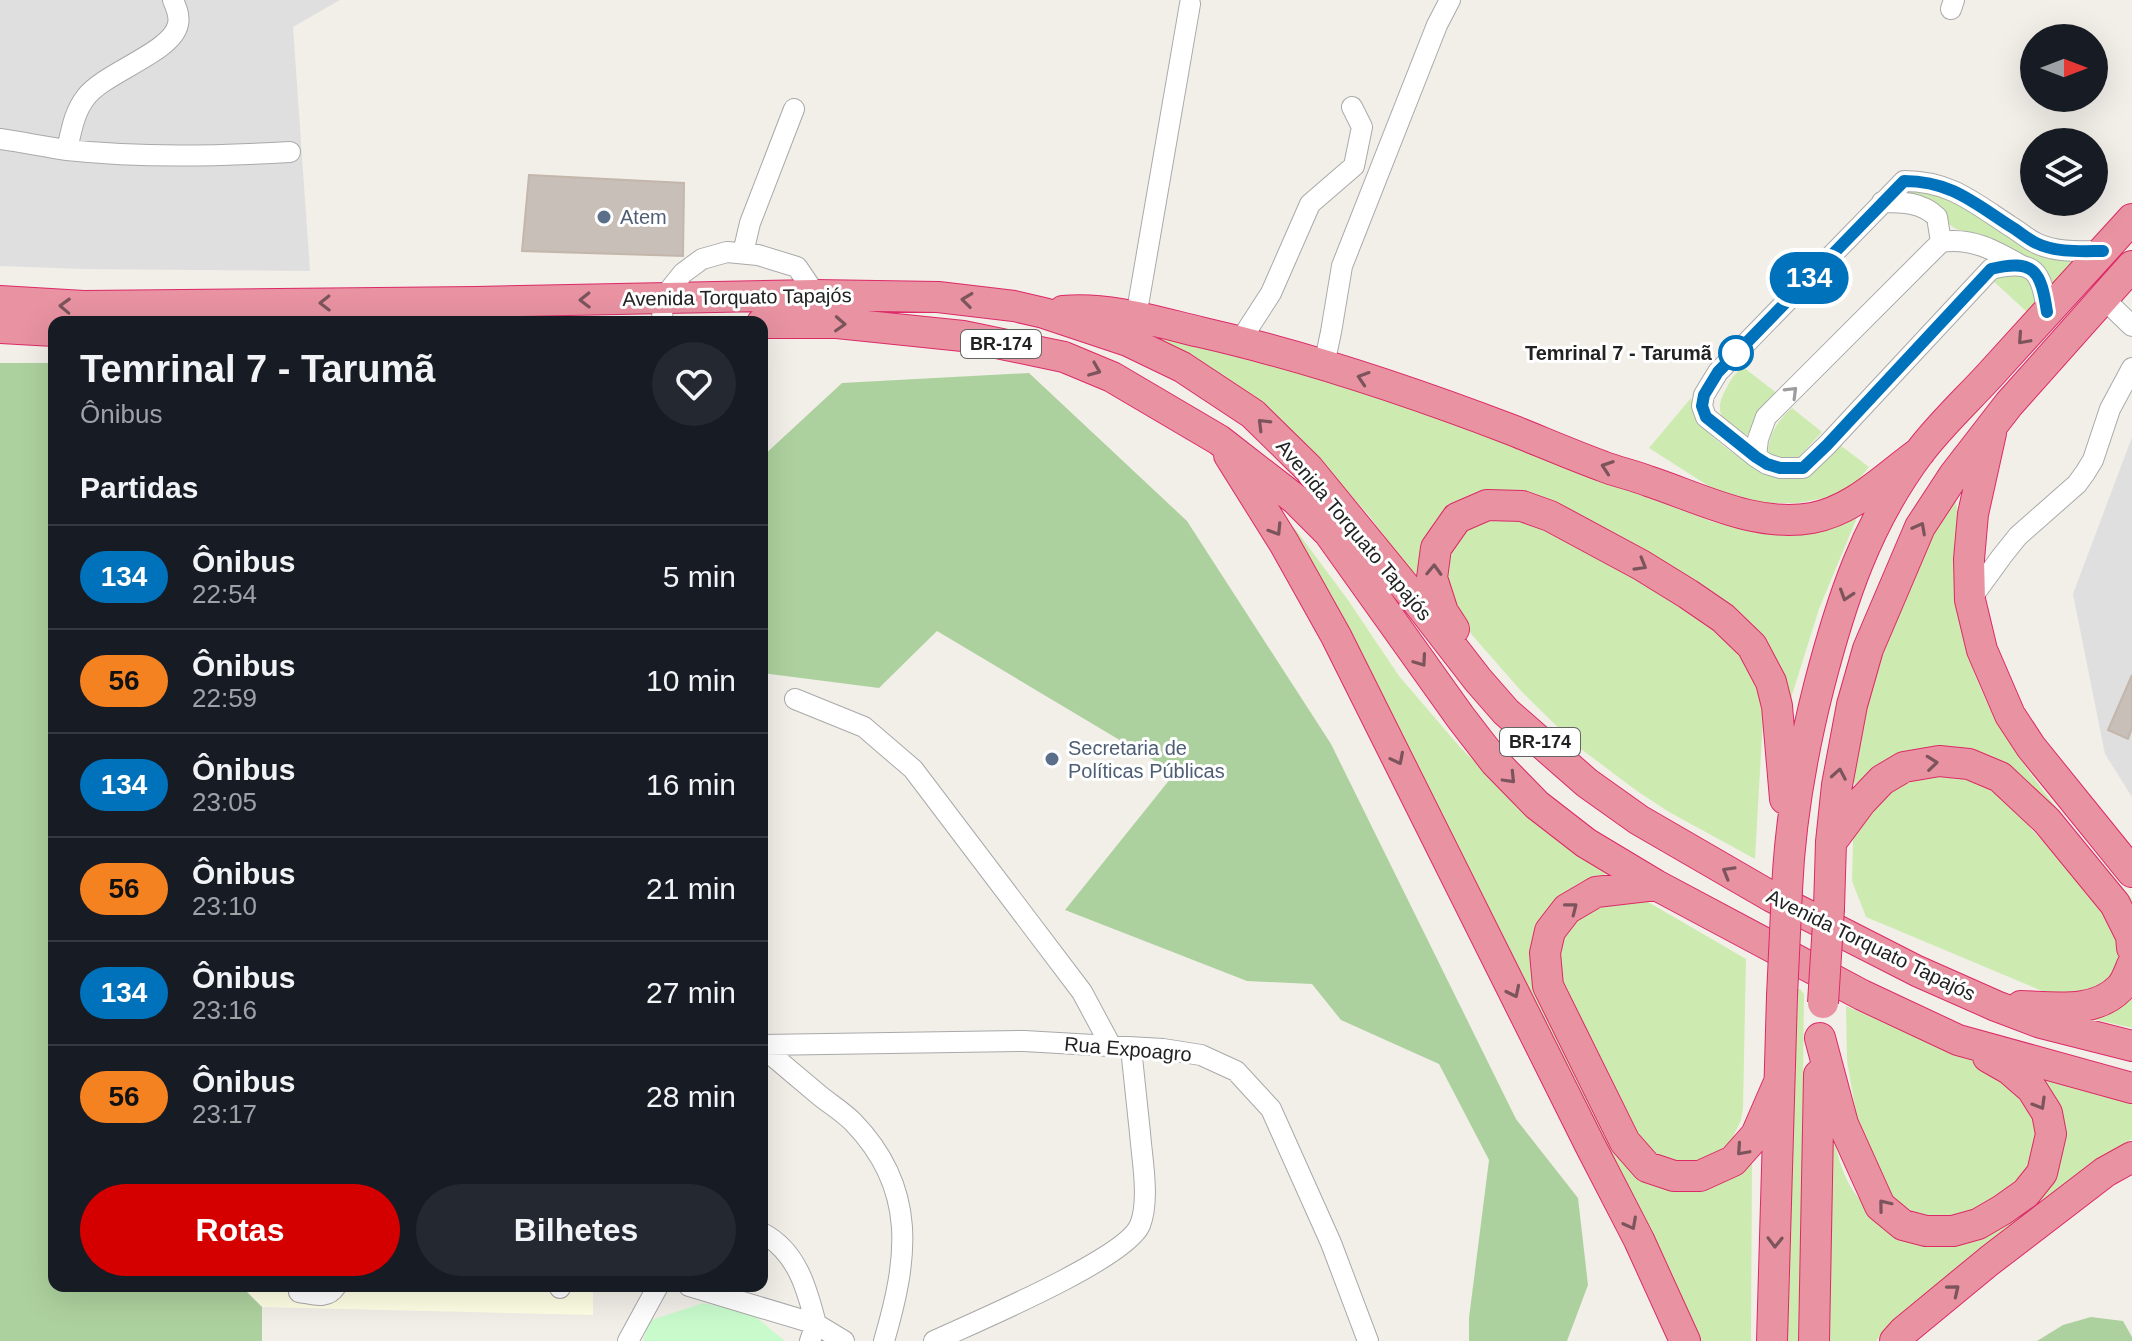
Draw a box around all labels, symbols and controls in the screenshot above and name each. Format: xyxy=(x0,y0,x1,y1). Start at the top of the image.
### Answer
north arrow xyxy=(2020,24,2108,112)
map controls xyxy=(2020,24,2108,216)
button: layers xyxy=(2020,128,2108,216)
place label: Atem xyxy=(620,206,667,228)
marker: Atem xyxy=(595,208,613,226)
line badge: 134 xyxy=(1763,252,1855,304)
text: 134 xyxy=(1786,262,1832,293)
street label: Avenida Torquato Tapajós xyxy=(622,284,852,310)
one-way arrow xyxy=(578,291,591,308)
one-way arrow xyxy=(960,292,974,309)
one-way arrow xyxy=(318,294,331,312)
one-way arrow xyxy=(58,297,71,314)
one-way arrow xyxy=(834,315,847,332)
one-way arrow xyxy=(2018,329,2032,344)
road number: BR-174 xyxy=(961,330,1041,358)
marker: Temrinal 7 - Tarumã xyxy=(1719,336,1753,370)
button: heart xyxy=(652,342,736,426)
place label: Temrinal 7 - Tarumã xyxy=(1525,342,1713,364)
text: Temrinal 7 - Tarumã xyxy=(80,348,435,390)
one-way arrow xyxy=(1087,360,1101,376)
one-way arrow xyxy=(1357,372,1371,388)
one-way arrow xyxy=(1783,387,1797,401)
text: Ônibus xyxy=(80,399,162,429)
one-way arrow xyxy=(1258,419,1272,433)
street label: Avenida Torquato Tapajós xyxy=(1272,435,1436,625)
one-way arrow xyxy=(1601,461,1615,477)
text: Partidas xyxy=(80,471,198,504)
one-way arrow xyxy=(1266,521,1281,536)
one-way arrow xyxy=(1911,522,1926,537)
text: Ônibus xyxy=(192,545,295,578)
one-way arrow xyxy=(1632,555,1647,571)
text: 5 min xyxy=(663,560,736,593)
text: 134 xyxy=(101,561,147,592)
one-way arrow xyxy=(1426,563,1443,576)
text: 22:54 xyxy=(192,579,257,609)
one-way arrow xyxy=(1839,587,1855,601)
text: Ônibus xyxy=(192,649,295,682)
one-way arrow xyxy=(1411,653,1425,667)
text: 10 min xyxy=(646,664,736,697)
text: 56 xyxy=(108,665,140,696)
text: 22:59 xyxy=(192,683,257,713)
road number: BR-174 xyxy=(1500,728,1580,756)
place label: Secretaria de Políticas Públicas xyxy=(1068,737,1225,782)
marker: Secretaria de Políticas Públicas xyxy=(1043,750,1061,768)
one-way arrow xyxy=(1388,751,1403,766)
text: Ônibus xyxy=(192,753,295,786)
one-way arrow xyxy=(1926,755,1939,772)
one-way arrow xyxy=(1830,767,1847,781)
text: 16 min xyxy=(646,768,736,801)
text: 134 xyxy=(101,769,147,800)
one-way arrow xyxy=(1501,769,1516,783)
text: 23:05 xyxy=(192,787,257,817)
text: Ônibus xyxy=(192,857,295,890)
one-way arrow xyxy=(1722,866,1737,882)
text: 21 min xyxy=(646,872,736,905)
text: 56 xyxy=(108,873,140,904)
street label: Avenida Torquato Tapajós xyxy=(1763,885,1979,1005)
text: 23:10 xyxy=(192,891,257,921)
one-way arrow xyxy=(1563,904,1578,918)
text: Ônibus xyxy=(192,961,295,994)
text: 27 min xyxy=(646,976,736,1009)
text: 134 xyxy=(101,977,147,1008)
one-way arrow xyxy=(1504,983,1520,998)
text: 23:16 xyxy=(192,995,257,1025)
street label: Rua Expoagro xyxy=(1063,1032,1193,1066)
text: Ônibus xyxy=(192,1065,295,1098)
text: 28 min xyxy=(646,1080,736,1113)
text: 56 xyxy=(108,1081,140,1112)
one-way arrow xyxy=(2030,1095,2046,1110)
text: 23:17 xyxy=(192,1099,257,1129)
one-way arrow xyxy=(1737,1141,1752,1156)
button: Rotas xyxy=(80,1184,400,1276)
button: Bilhetes xyxy=(416,1184,736,1276)
one-way arrow xyxy=(1879,1200,1893,1215)
one-way arrow xyxy=(1621,1216,1636,1230)
one-way arrow xyxy=(1767,1236,1784,1249)
one-way arrow xyxy=(1945,1285,1959,1300)

